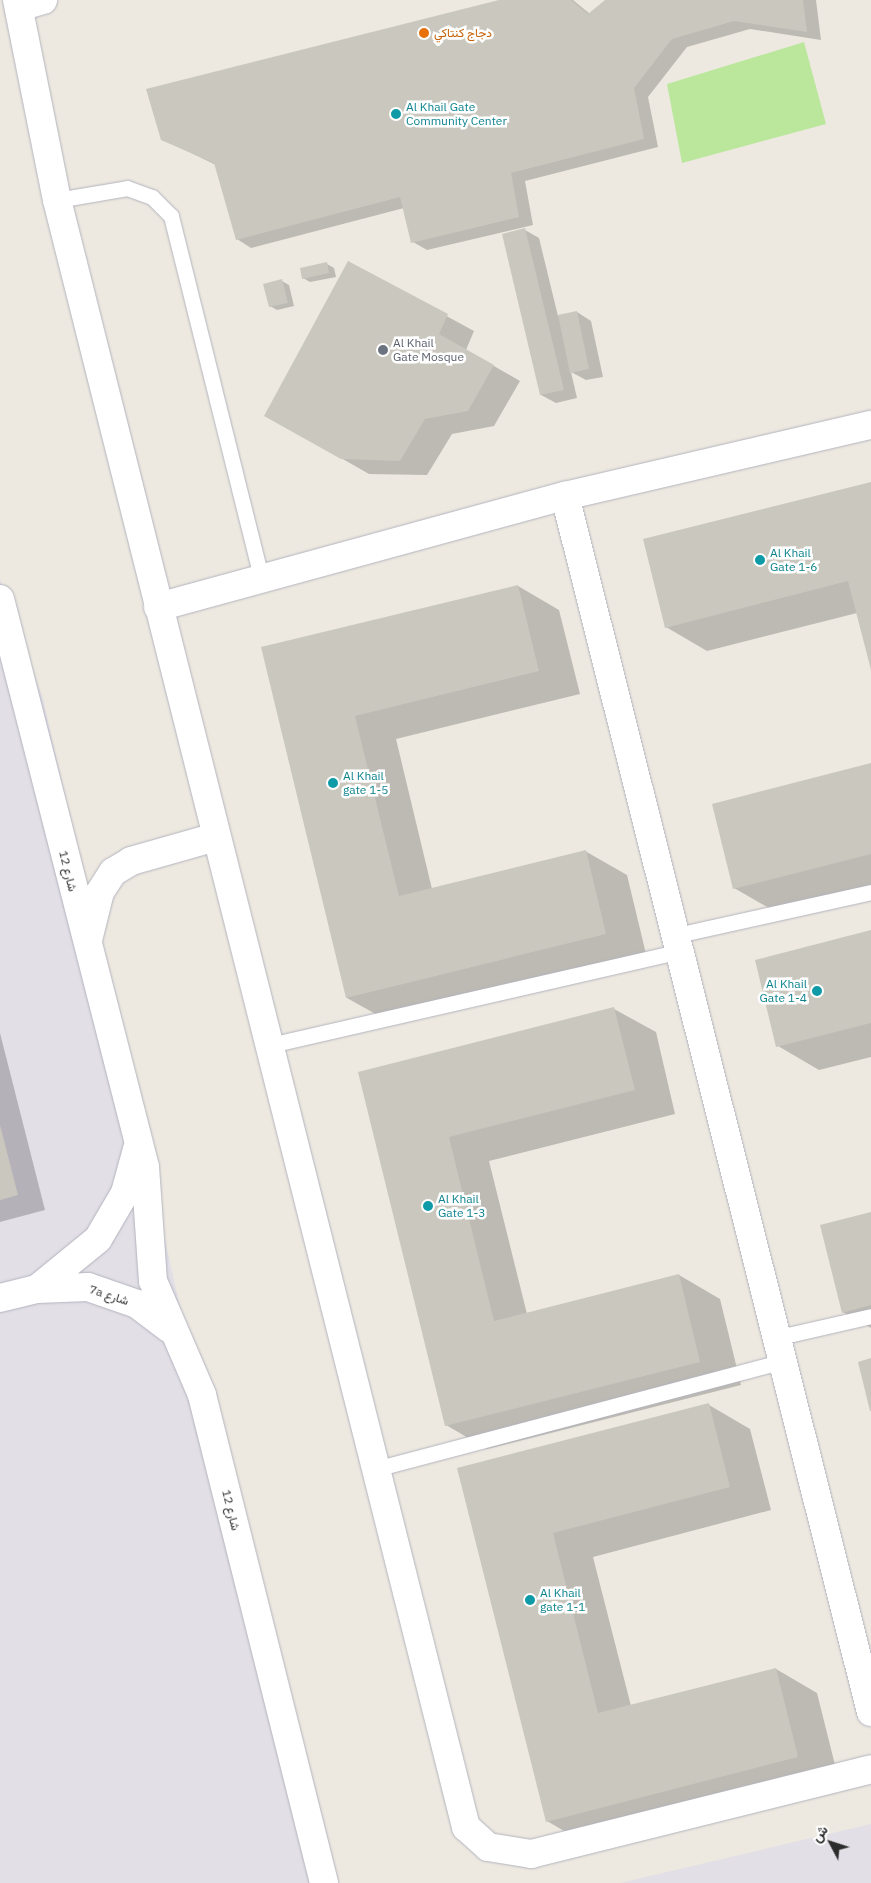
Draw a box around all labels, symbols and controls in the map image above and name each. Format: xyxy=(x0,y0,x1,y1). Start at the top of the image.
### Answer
place label: دجاج كنتاكي xyxy=(434,26,492,40)
marker: دجاج كنتاكي xyxy=(418,27,430,39)
place label: Al Khail Gate Community Center xyxy=(406,100,507,128)
marker: Al Khail Gate Community Center xyxy=(390,108,402,120)
place label: Al Khail Gate Mosque xyxy=(393,336,464,364)
marker: Al Khail Gate Mosque xyxy=(377,344,389,356)
place label: Al Khail Gate 1-6 xyxy=(770,546,818,574)
marker: Al Khail Gate 1-6 xyxy=(754,554,766,566)
place label: Al Khail gate 1-5 xyxy=(343,769,388,797)
marker: Al Khail gate 1-5 xyxy=(327,777,339,789)
street label: شارع 12 xyxy=(56,849,80,893)
place label: Al Khail Gate 1-4 xyxy=(759,977,807,1005)
marker: Al Khail Gate 1-4 xyxy=(811,985,823,997)
place label: Al Khail Gate 1-3 xyxy=(438,1192,486,1220)
marker: Al Khail Gate 1-3 xyxy=(422,1200,434,1212)
street label: 7a شارع xyxy=(87,1282,131,1308)
street label: شارع 12 xyxy=(219,1488,243,1532)
place label: Al Khail gate 1-1 xyxy=(540,1586,585,1614)
marker: Al Khail gate 1-1 xyxy=(524,1594,536,1606)
north arrow xyxy=(806,1818,856,1868)
text: ش xyxy=(807,1821,832,1846)

